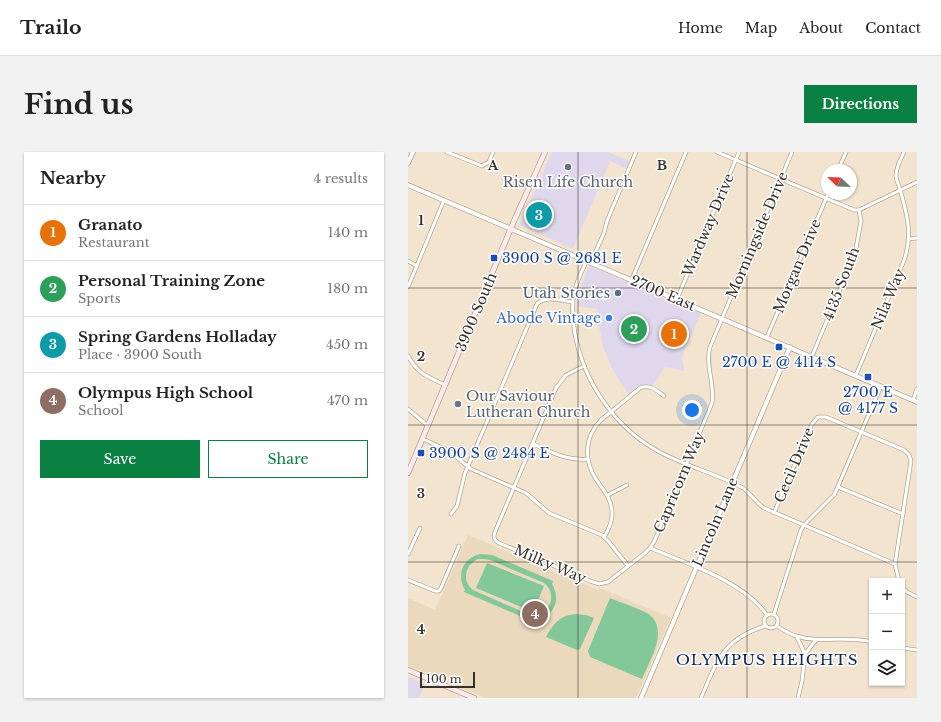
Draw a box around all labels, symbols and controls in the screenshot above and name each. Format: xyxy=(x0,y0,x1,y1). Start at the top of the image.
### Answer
text: Trailo xyxy=(20,16,82,39)
text: Home xyxy=(678,19,723,37)
text: Map xyxy=(745,19,777,37)
text: About xyxy=(799,19,843,37)
text: Contact xyxy=(865,19,921,37)
button: Directions xyxy=(804,85,917,123)
text: Find us xyxy=(24,87,134,122)
text: A xyxy=(487,157,499,174)
text: B xyxy=(657,157,667,174)
marker: Risen Life Church xyxy=(563,162,573,172)
north arrow xyxy=(821,164,857,200)
text: Nearby xyxy=(40,168,106,189)
street label: Morningside Drive xyxy=(722,169,792,301)
text: 4 results xyxy=(314,170,368,187)
street label: Wardway Drive xyxy=(678,171,738,280)
place label: Risen Life Church xyxy=(503,173,634,191)
pin: 3 xyxy=(526,200,552,230)
text: 1 xyxy=(418,212,424,229)
text: Granato xyxy=(78,215,142,234)
street label: Morgan Drive xyxy=(769,216,825,316)
text: 1 xyxy=(50,224,56,241)
text: 140 m xyxy=(328,224,368,241)
text: Restaurant xyxy=(78,234,150,251)
street label: 4135 South xyxy=(819,244,863,323)
place label: 3900 S @ 2681 E xyxy=(502,249,622,267)
marker: 3900 S @ 2681 E xyxy=(489,253,499,263)
street label: Nila Way xyxy=(867,266,909,332)
street label: 3900 South xyxy=(451,269,501,354)
text: Personal Training Zone xyxy=(78,271,265,290)
street label: 2700 East xyxy=(628,271,699,315)
text: 2 xyxy=(49,280,57,297)
text: 180 m xyxy=(327,280,368,297)
place label: Utah Stories xyxy=(522,284,610,302)
marker: Utah Stories xyxy=(613,288,623,298)
text: Sports xyxy=(78,290,121,307)
place label: Abode Vintage xyxy=(495,309,601,327)
marker: Abode Vintage xyxy=(604,313,614,323)
pin: 2 xyxy=(621,314,647,344)
pin: 1 xyxy=(661,319,687,349)
text: Spring Gardens Holladay xyxy=(78,327,277,346)
text: 3 xyxy=(49,336,57,353)
text: 450 m xyxy=(326,336,368,353)
marker: 2700 E @ 4114 S xyxy=(774,342,784,352)
text: Place · 3900 South xyxy=(78,346,202,363)
text: 2 xyxy=(417,348,425,365)
place label: 2700 E @ 4114 S xyxy=(722,353,836,371)
marker: 2700 E @ 4177 S xyxy=(863,372,873,382)
text: Olympus High School xyxy=(78,383,253,402)
place label: 2700 E @ 4177 S xyxy=(838,383,898,417)
place label: Our Saviour Lutheran Church xyxy=(466,387,591,421)
text: 4 xyxy=(49,392,57,409)
text: 470 m xyxy=(327,392,368,409)
marker: Our Saviour Lutheran Church xyxy=(453,399,463,409)
your location xyxy=(682,400,702,420)
text: School xyxy=(78,402,124,419)
street label: Cecil Drive xyxy=(770,425,818,505)
street label: Capricorn Way xyxy=(650,429,708,535)
button: Save xyxy=(40,440,200,478)
button: Share xyxy=(208,440,368,478)
place label: 3900 S @ 2484 E xyxy=(429,444,550,462)
marker: 3900 S @ 2484 E xyxy=(416,448,426,458)
street label: Lincoln Lane xyxy=(688,475,742,569)
text: 3 xyxy=(417,485,425,502)
street label: Milky Way xyxy=(511,541,589,587)
map controls xyxy=(869,578,905,686)
button: + xyxy=(869,578,905,614)
pin: 4 xyxy=(522,599,548,629)
button: − xyxy=(869,614,905,650)
text: 4 xyxy=(417,621,426,638)
district label: OLYMPUS HEIGHTS xyxy=(676,650,858,669)
button: layers xyxy=(869,650,905,686)
scale bar xyxy=(420,670,475,689)
text: 100 m xyxy=(426,672,462,686)

